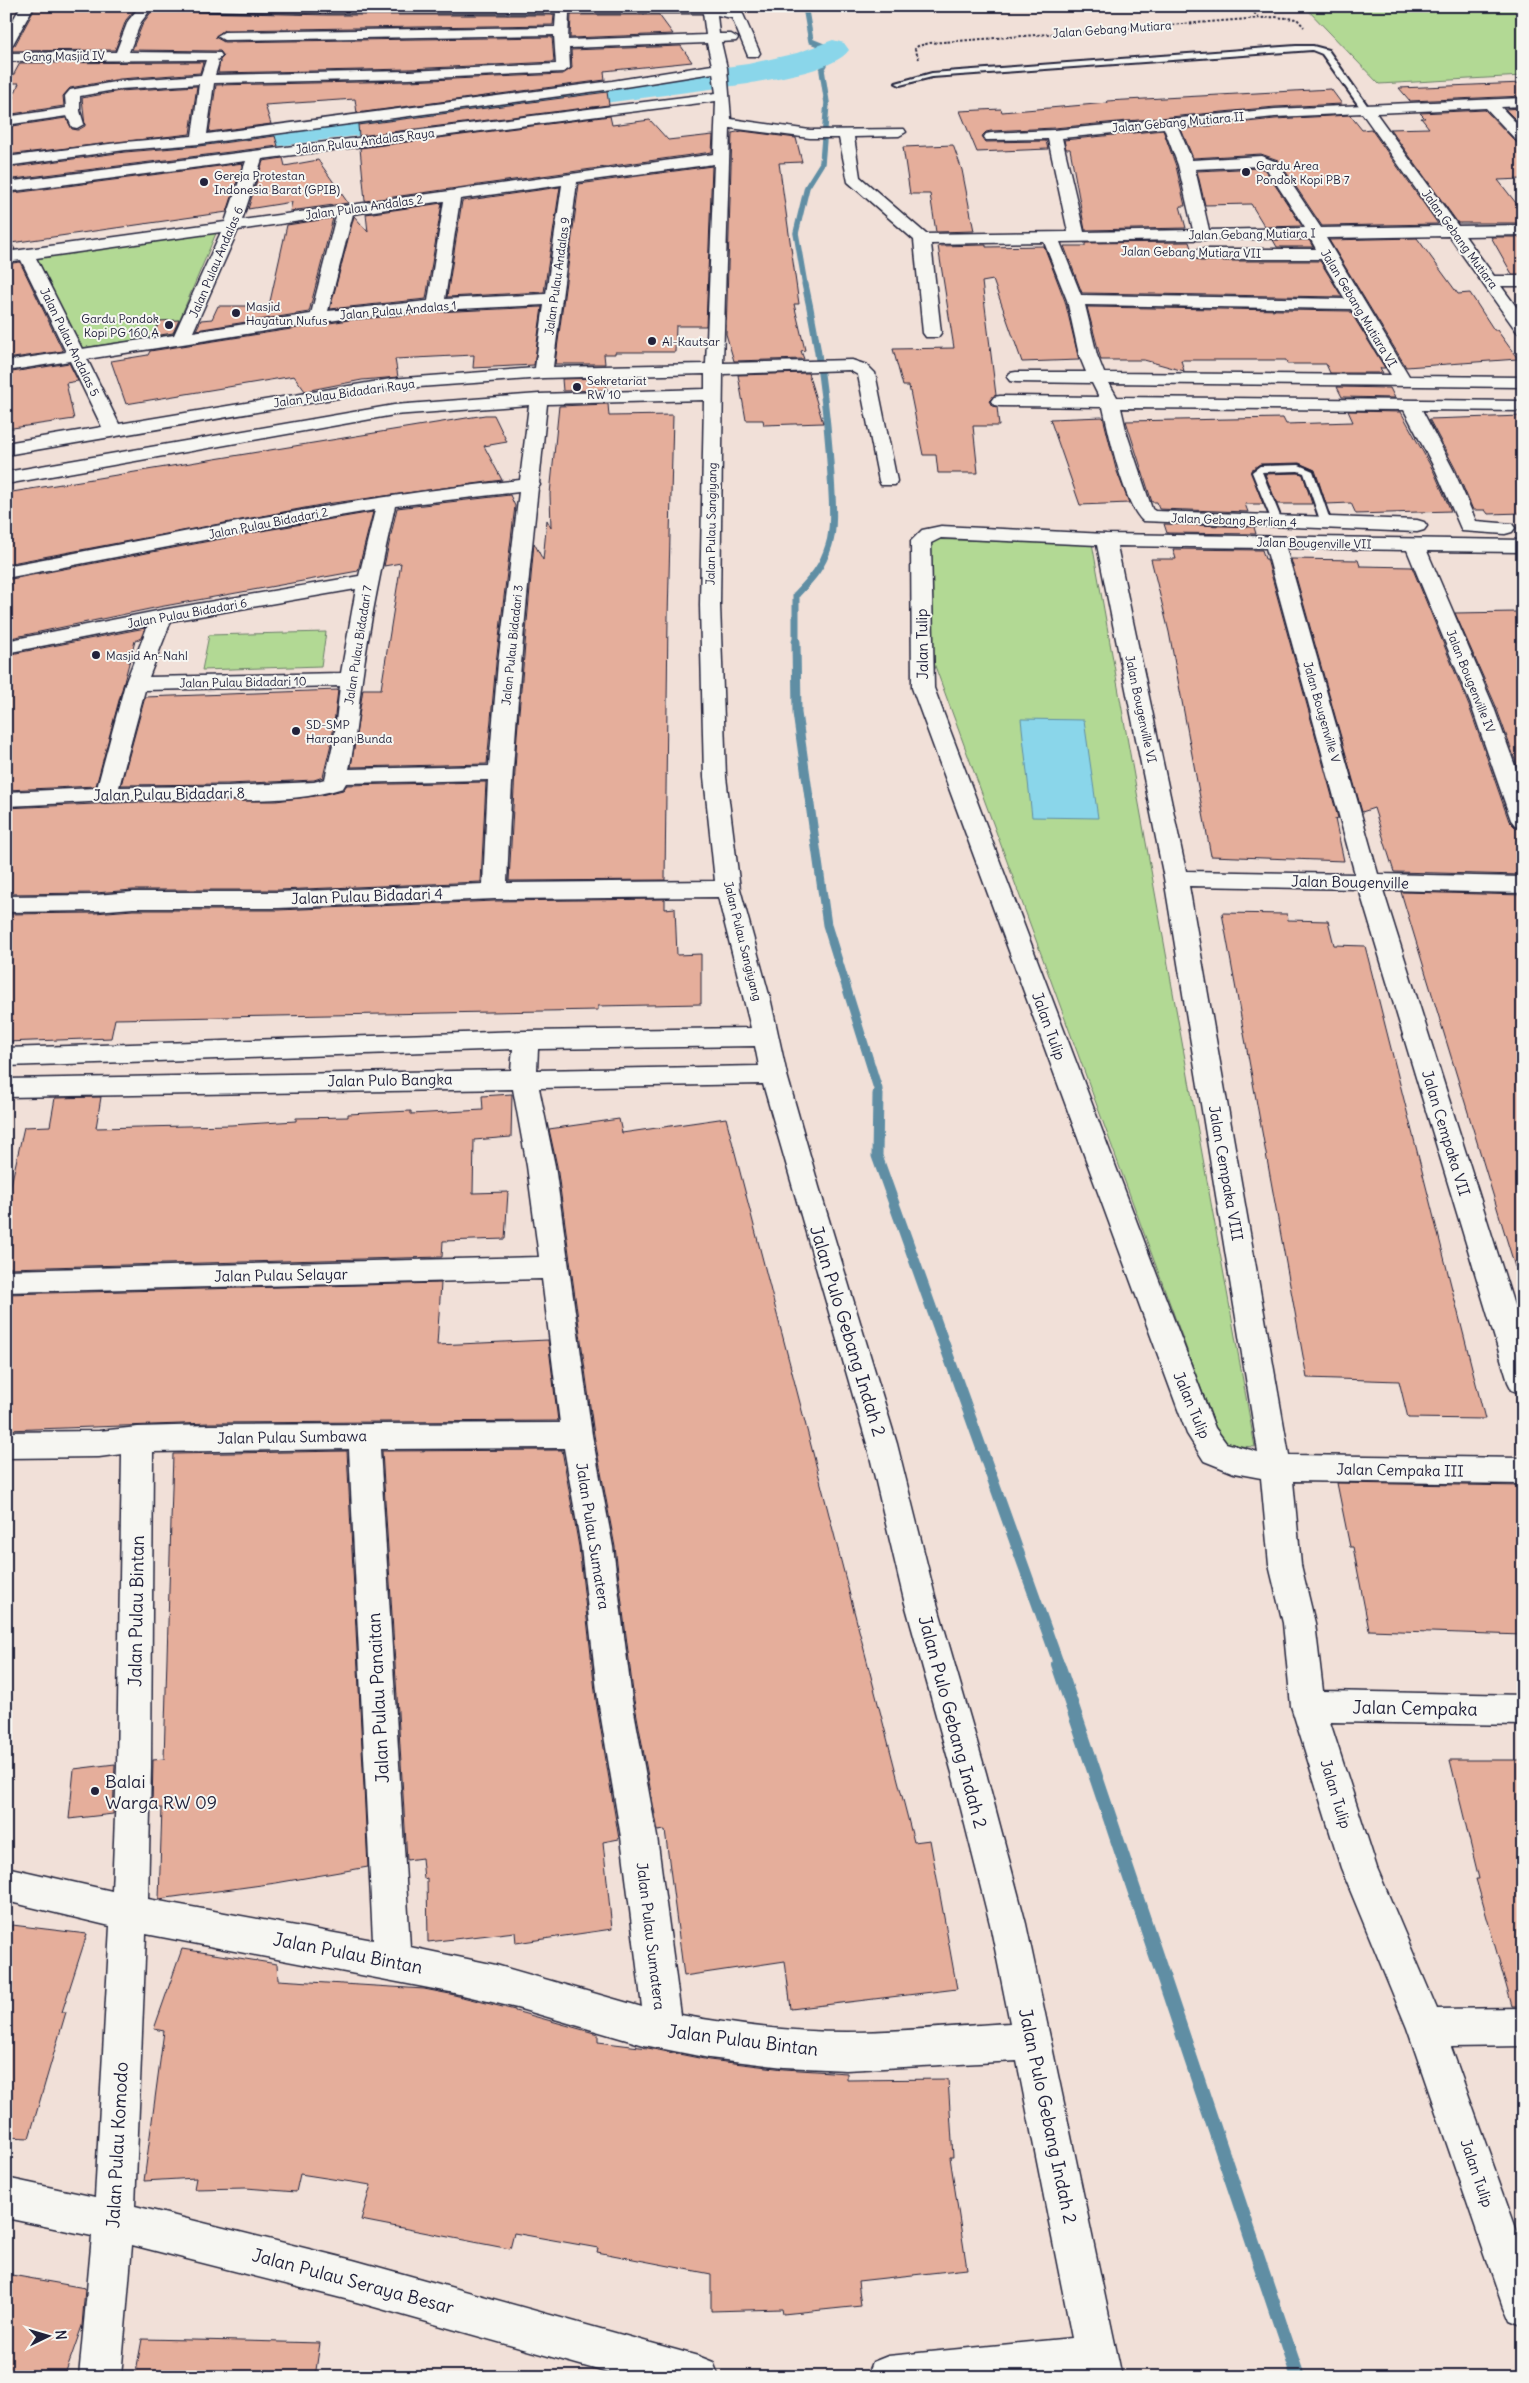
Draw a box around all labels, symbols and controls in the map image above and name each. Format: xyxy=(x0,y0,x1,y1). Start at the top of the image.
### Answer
street label: Jalan Gebang Mutiara xyxy=(1052,17,1172,41)
street label: Gang Masjid IV xyxy=(23,48,106,64)
street label: Jalan Gebang Mutiara II xyxy=(1111,109,1245,135)
street label: Jalan Pulau Andalas Raya xyxy=(294,125,436,157)
place label: Gardu Area Pondok Kopi PB 7 xyxy=(1256,158,1350,187)
marker: Gardu Area Pondok Kopi PB 7 xyxy=(1240,166,1252,178)
place label: Gereja Protestan Indonesia Barat (GPIB) xyxy=(214,168,340,197)
marker: Gereja Protestan Indonesia Barat (GPIB) xyxy=(198,176,210,188)
street label: Jalan Gebang Mutiara xyxy=(1419,186,1501,292)
street label: Jalan Pulau Andalas 2 xyxy=(304,191,424,223)
street label: Jalan Pulau Andalas 6 xyxy=(186,204,246,320)
street label: Jalan Pulau Andalas 9 xyxy=(541,216,573,336)
street label: Jalan Gebang Mutiara I xyxy=(1188,225,1316,243)
street label: Jalan Gebang Mutiara VII xyxy=(1121,243,1261,261)
street label: Jalan Gebang Mutiara VI xyxy=(1318,246,1400,370)
street label: Jalan Pulau Andalas 5 xyxy=(37,285,103,399)
street label: Jalan Pulau Andalas 1 xyxy=(339,297,457,323)
place label: Masjid Hayatun Nufus xyxy=(246,299,328,328)
marker: Masjid Hayatun Nufus xyxy=(230,307,242,319)
place label: Gardu Pondok Kopi PG 160 A xyxy=(81,311,159,340)
marker: Gardu Pondok Kopi PG 160 A xyxy=(163,319,175,331)
place label: Al-Kautsar xyxy=(662,334,720,349)
marker: Al-Kautsar xyxy=(646,335,658,347)
place label: Sekretariat RW 10 xyxy=(587,373,647,402)
street label: Jalan Pulau Bidadari Raya xyxy=(272,376,416,410)
marker: Sekretariat RW 10 xyxy=(571,381,583,393)
street label: Jalan Pulau Sangiyang xyxy=(702,462,720,586)
street label: Jalan Pulau Bidadari 2 xyxy=(207,504,329,542)
street label: Jalan Gebang Berlian 4 xyxy=(1171,510,1297,530)
street label: Jalan Bougenville VII xyxy=(1256,534,1372,552)
street label: Jalan Pulau Bidadari 7 xyxy=(341,584,375,706)
street label: Jalan Pulau Bidadari 3 xyxy=(498,584,526,706)
street label: Jalan Pulau Bidadari 6 xyxy=(126,595,248,631)
street label: Jalan Tulip xyxy=(912,608,932,680)
street label: Jalan Bougenville IV xyxy=(1443,627,1499,735)
place label: Masjid An-Nahl xyxy=(106,648,188,663)
marker: Masjid An-Nahl xyxy=(90,649,102,661)
street label: Jalan Bougenville VI xyxy=(1122,654,1160,764)
street label: Jalan Bougenville V xyxy=(1300,660,1344,765)
street label: Jalan Pulau Bidadari 10 xyxy=(179,673,307,691)
place label: SD-SMP Harapan Bunda xyxy=(306,717,392,746)
marker: SD-SMP Harapan Bunda xyxy=(290,725,302,737)
street label: Jalan Pulau Bidadari 8 xyxy=(93,783,245,805)
street label: Jalan Bougenville xyxy=(1291,871,1409,893)
street label: Jalan Pulau Sangiyang xyxy=(721,880,765,1002)
street label: Jalan Pulau Bidadari 4 xyxy=(291,884,444,908)
street label: Jalan Tulip xyxy=(1028,989,1070,1063)
street label: Jalan Cempaka VII xyxy=(1418,1068,1474,1198)
street label: Jalan Pulo Bangka xyxy=(327,1069,453,1091)
street label: Jalan Cempaka VIII xyxy=(1205,1104,1247,1242)
street label: Jalan Pulo Gebang Indah 2 xyxy=(805,1223,891,1439)
street label: Jalan Pulau Selayar xyxy=(214,1264,348,1286)
street label: Jalan Tulip xyxy=(1169,1369,1215,1441)
street label: Jalan Pulau Sumbawa xyxy=(217,1426,367,1448)
street label: Jalan Cempaka III xyxy=(1336,1459,1464,1481)
street label: Jalan Pulau Sumatera xyxy=(572,1461,614,1611)
street label: Jalan Pulau Bintan xyxy=(123,1535,149,1687)
street label: Jalan Pulau Panaitan xyxy=(362,1612,394,1784)
street label: Jalan Pulo Gebang Indah 2 xyxy=(914,1613,993,1831)
street label: Jalan Cempaka xyxy=(1352,1695,1478,1721)
street label: Jalan Tulip xyxy=(1317,1757,1355,1831)
place label: Balai Warga RW 09 xyxy=(105,1770,217,1814)
marker: Balai Warga RW 09 xyxy=(89,1785,101,1797)
street label: Jalan Pulau Sumatera xyxy=(633,1861,670,2011)
street label: Jalan Pulau Bintan xyxy=(271,1927,425,1979)
street label: Jalan Pulo Gebang Indah 2 xyxy=(1014,2006,1082,2226)
street label: Jalan Pulau Bintan xyxy=(666,2019,820,2061)
street label: Jalan Pulau Komodo xyxy=(101,2061,133,2229)
street label: Jalan Tulip xyxy=(1456,2136,1498,2210)
street label: Jalan Pulau Seraya Besar xyxy=(250,2243,457,2319)
north arrow xyxy=(22,2310,72,2360)
text: N xyxy=(52,2329,70,2340)

